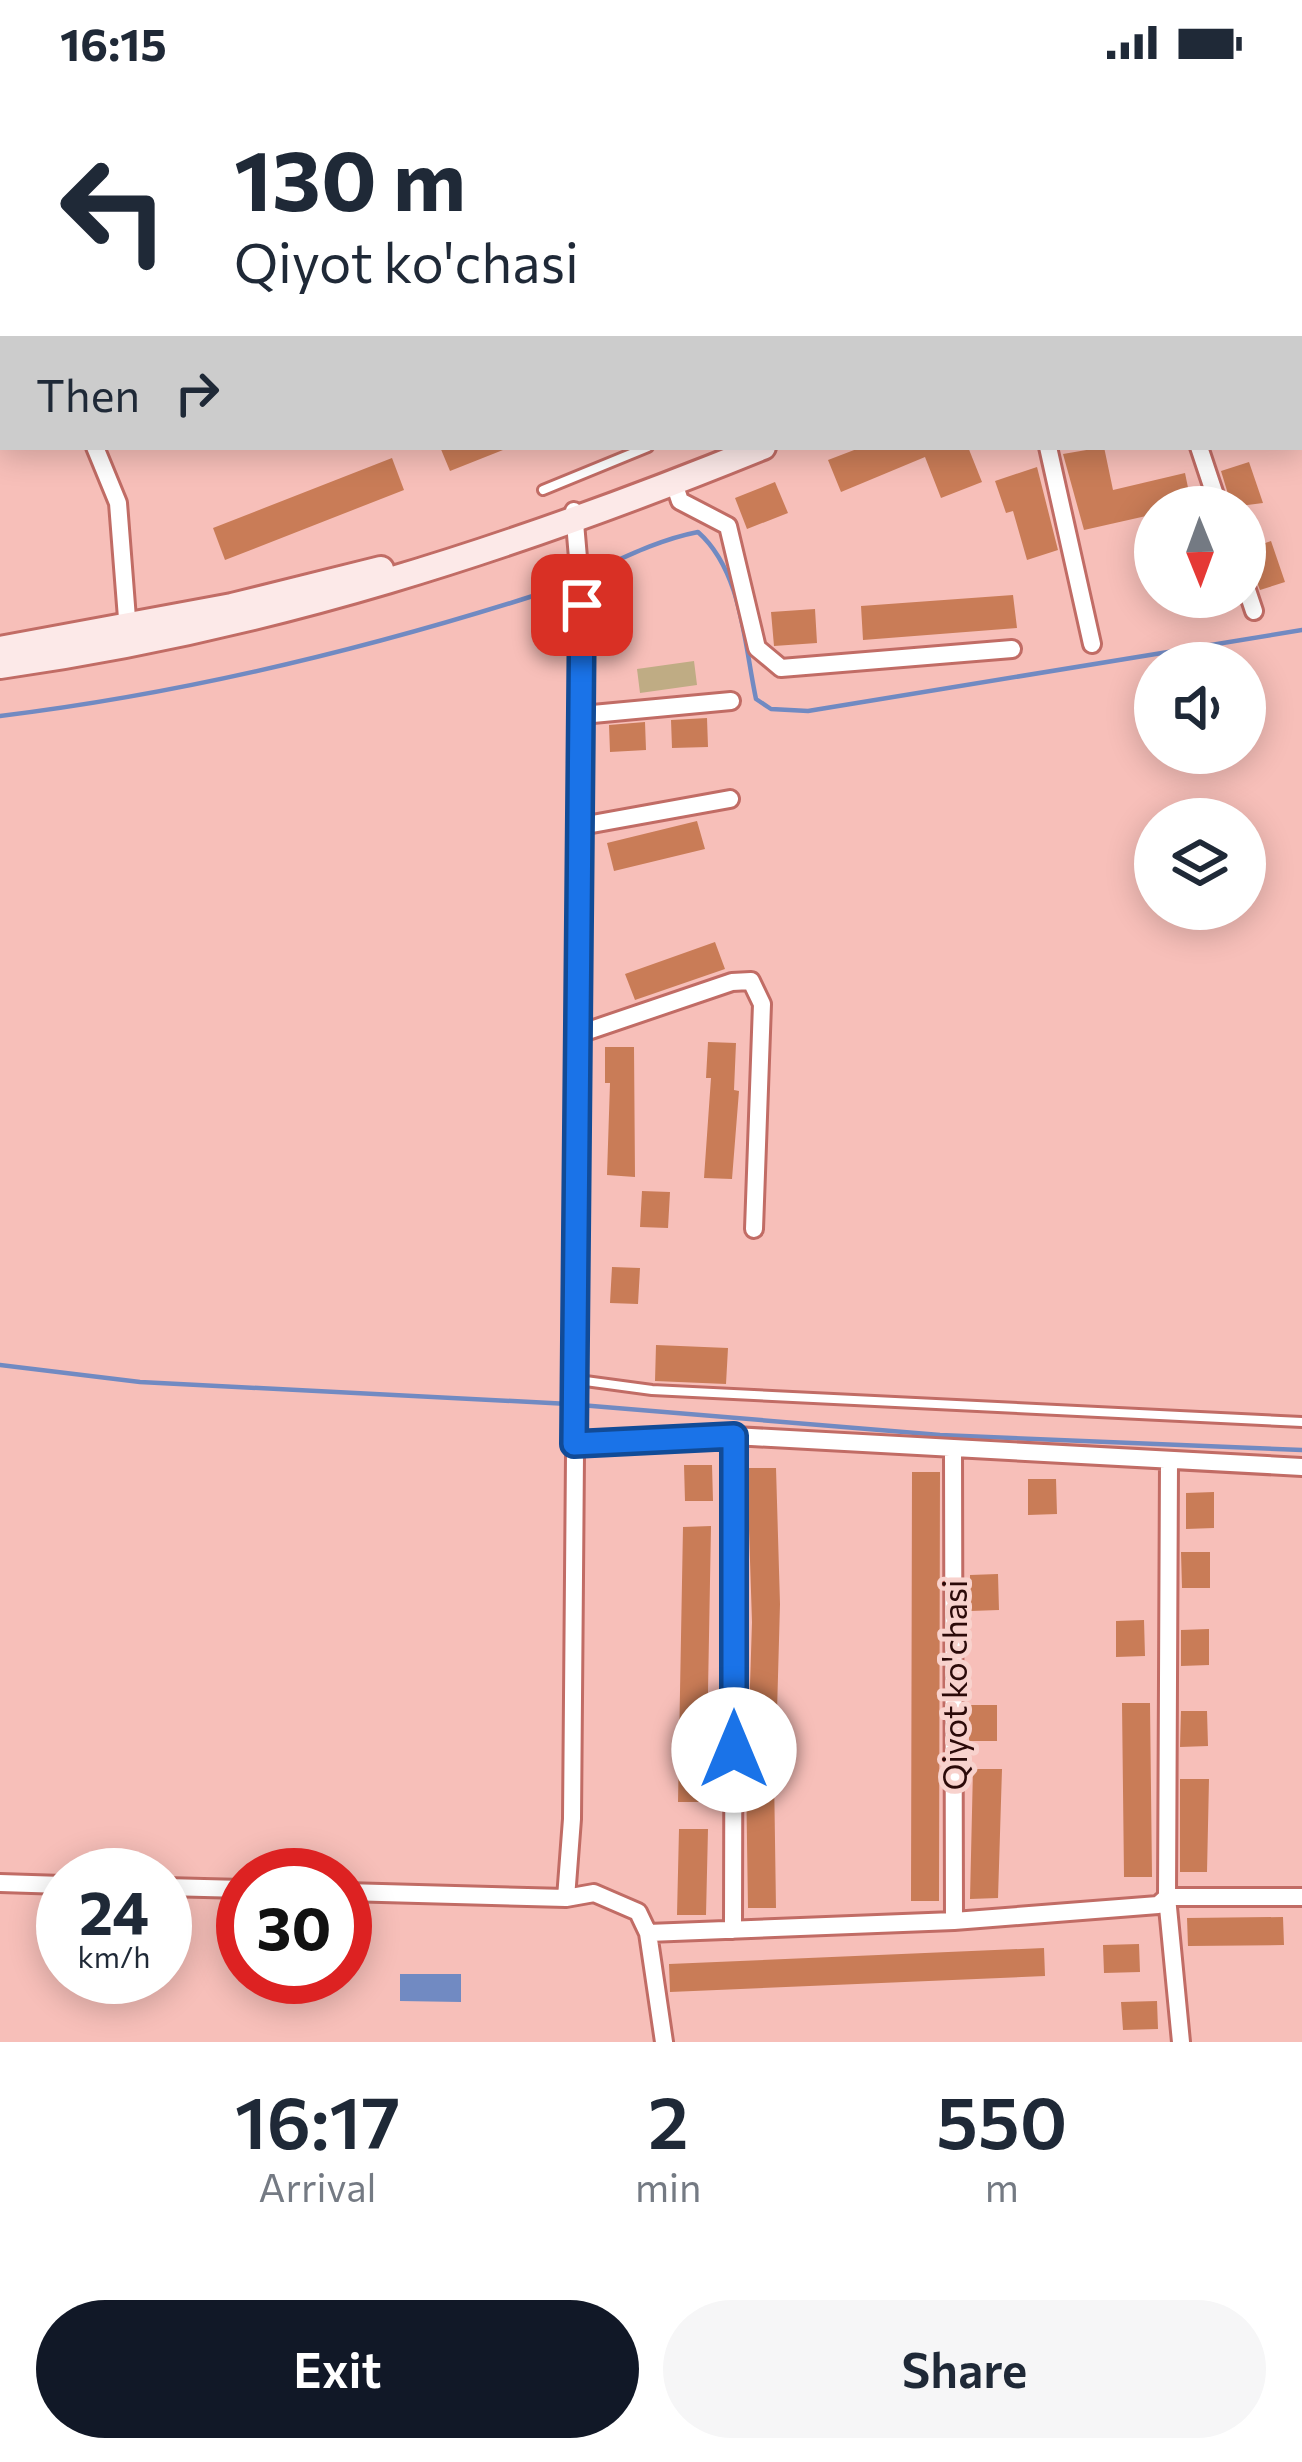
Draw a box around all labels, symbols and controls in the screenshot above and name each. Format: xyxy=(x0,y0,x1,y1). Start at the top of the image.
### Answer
text: 16:15 xyxy=(60,15,167,70)
text: 130 m xyxy=(234,126,466,228)
icon: left xyxy=(36,132,192,288)
text: Qiyot ko'chasi xyxy=(234,228,579,294)
icon: right xyxy=(164,360,230,426)
text: Then xyxy=(36,366,140,421)
north arrow xyxy=(1134,486,1266,618)
map controls xyxy=(1134,486,1266,930)
pin xyxy=(531,554,633,656)
icon: arrive xyxy=(549,572,615,638)
button: sound xyxy=(1134,642,1266,774)
button: layers xyxy=(1134,798,1266,930)
street label: Qiyot ko'chasi xyxy=(933,1580,974,1790)
position arrow xyxy=(671,1687,797,1813)
speed limit sign: 30 xyxy=(216,1848,372,2004)
text: 24 xyxy=(79,1874,149,1947)
text: km/h xyxy=(78,1937,150,1974)
text: 16:17 xyxy=(235,2076,400,2164)
text: 2 xyxy=(648,2076,689,2164)
text: 550 xyxy=(936,2076,1067,2164)
text: Arrival xyxy=(259,2162,377,2210)
text: min xyxy=(635,2162,701,2210)
text: m xyxy=(985,2162,1019,2210)
button: Exit xyxy=(36,2300,639,2438)
button: Share xyxy=(663,2300,1266,2438)

